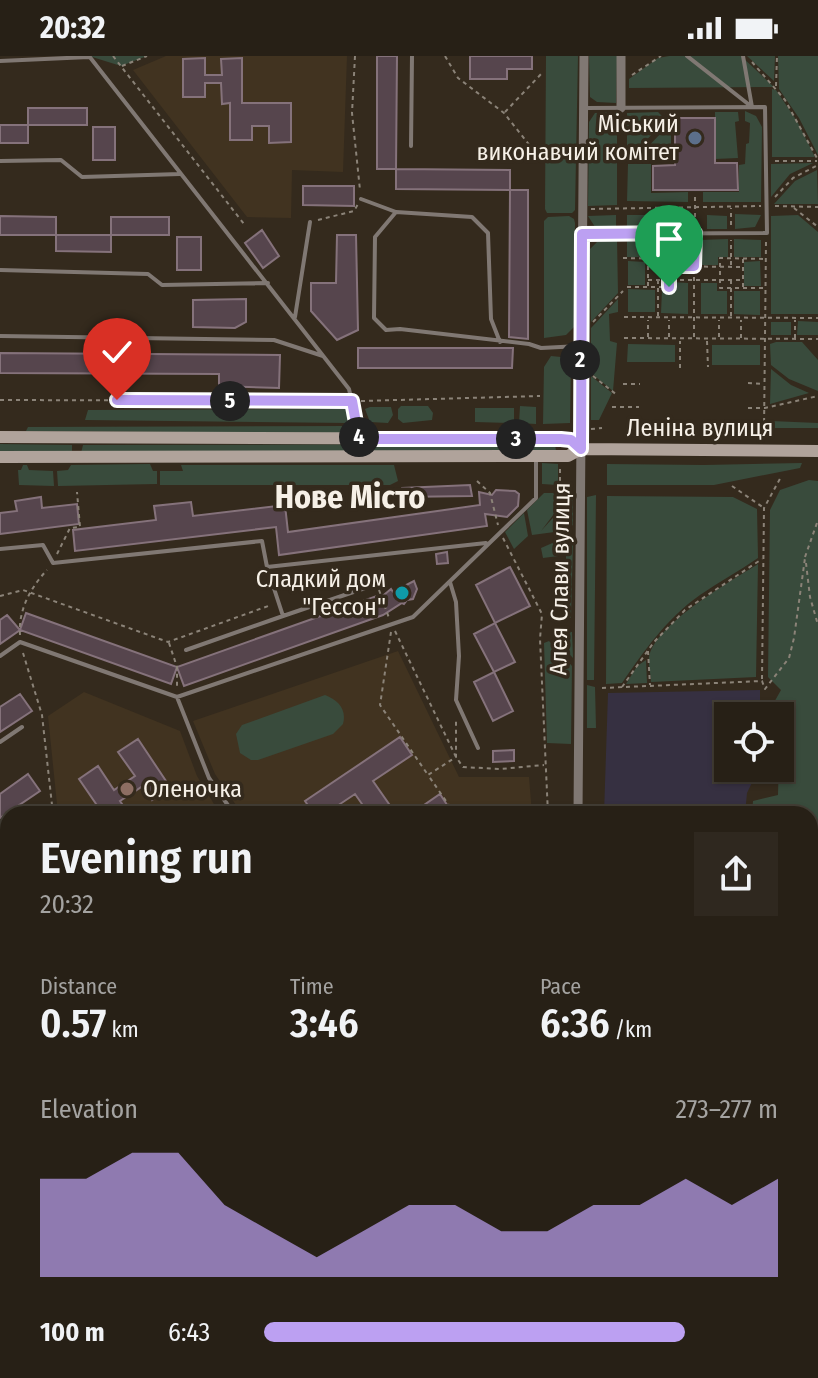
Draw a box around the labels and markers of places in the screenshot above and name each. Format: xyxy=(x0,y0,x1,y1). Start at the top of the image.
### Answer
place label: Міський виконавчий комітет xyxy=(476,110,679,166)
marker: Міський виконавчий комітет xyxy=(686,129,704,147)
pin xyxy=(635,205,703,287)
pin xyxy=(83,318,151,400)
pin: 2 xyxy=(560,340,600,380)
pin: 5 xyxy=(210,381,250,421)
pin: 4 xyxy=(339,417,379,457)
pin: 3 xyxy=(496,419,536,459)
place label: Сладкий дом "Гессон" xyxy=(256,565,386,621)
marker: Сладкий дом "Гессон" xyxy=(393,584,411,602)
place label: Оленочка xyxy=(143,775,242,803)
marker: Оленочка xyxy=(118,780,136,798)

